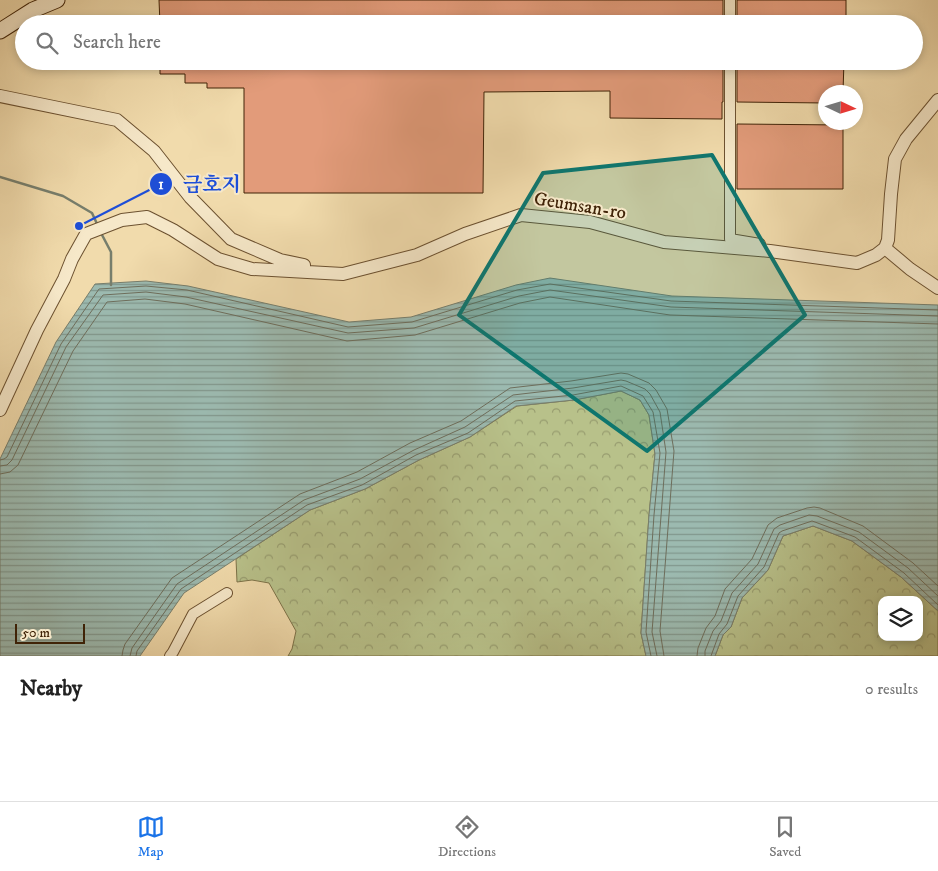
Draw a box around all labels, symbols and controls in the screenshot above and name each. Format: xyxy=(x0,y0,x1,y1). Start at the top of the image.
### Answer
search box xyxy=(15,15,923,70)
icon: search xyxy=(33,29,61,57)
text: Search here xyxy=(73,31,161,54)
north arrow xyxy=(818,85,863,130)
callout: 금호지 xyxy=(148,166,251,201)
text: 금호지 xyxy=(183,173,241,198)
text: 1 xyxy=(158,175,164,194)
street label: Geumsan-ro xyxy=(532,187,628,225)
map controls xyxy=(878,596,923,641)
button: layers xyxy=(878,596,923,641)
scale bar xyxy=(15,621,85,644)
text: 50 m xyxy=(22,624,50,642)
text: Nearby xyxy=(20,676,82,702)
text: 0 results xyxy=(865,679,918,699)
tab: Map xyxy=(137,813,165,861)
tab: Directions xyxy=(438,813,496,861)
tab: Saved xyxy=(769,813,801,861)

